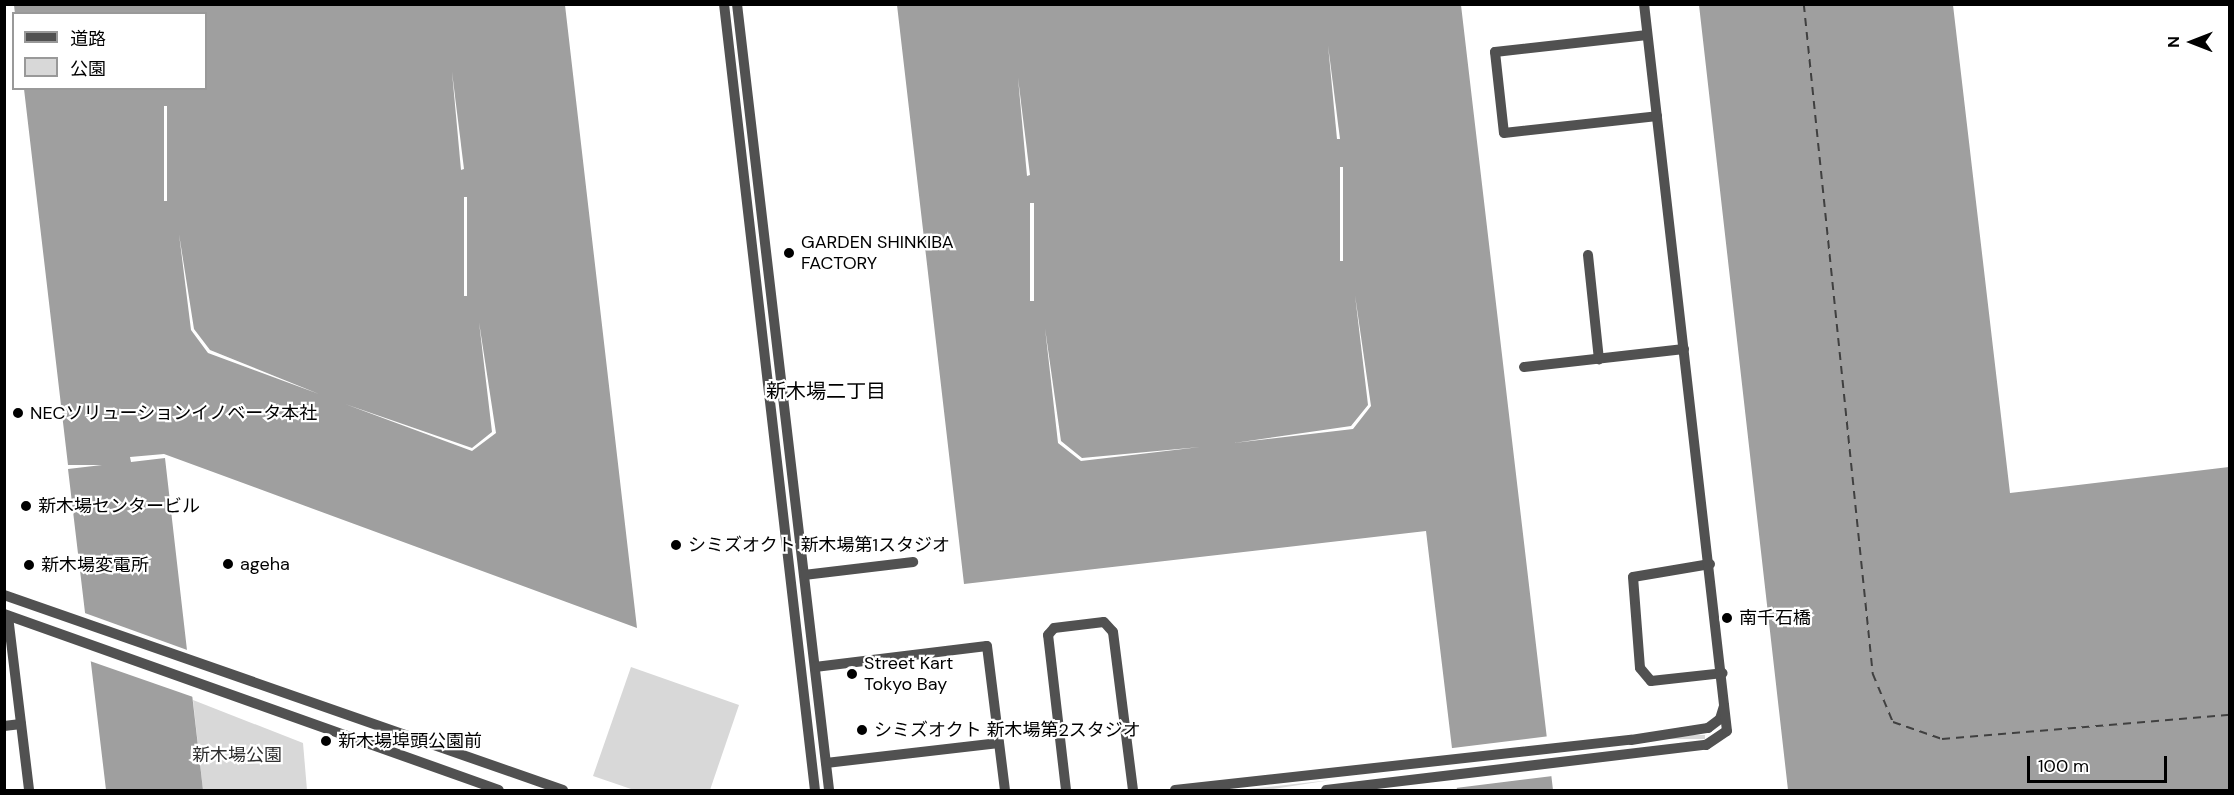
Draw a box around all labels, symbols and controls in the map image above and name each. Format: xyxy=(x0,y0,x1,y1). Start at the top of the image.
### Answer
legend xyxy=(12,12,207,90)
north arrow xyxy=(2162,12,2222,72)
text: 道路 xyxy=(70,27,106,51)
text: N xyxy=(2163,36,2184,48)
text: 公園 xyxy=(70,57,106,81)
place label: GARDEN SHINKIBA FACTORY xyxy=(801,232,954,274)
marker: GARDEN SHINKIBA FACTORY xyxy=(782,246,796,260)
district label: 新木場二丁目 xyxy=(766,379,886,403)
place label: NECソリューションイノベータ本社 xyxy=(30,402,318,424)
marker: NECソリューションイノベータ本社 xyxy=(11,406,25,420)
place label: 新木場センタービル xyxy=(38,495,200,517)
marker: 新木場センタービル xyxy=(19,499,33,513)
place label: シミズオクト 新木場第1スタジオ xyxy=(688,534,950,556)
marker: シミズオクト 新木場第1スタジオ xyxy=(669,538,683,552)
place label: ageha xyxy=(240,553,290,575)
place label: 新木場変電所 xyxy=(41,554,149,576)
marker: ageha xyxy=(221,557,235,571)
marker: 新木場変電所 xyxy=(22,558,36,572)
place label: 南千石橋 xyxy=(1739,607,1811,629)
marker: 南千石橋 xyxy=(1720,611,1734,625)
place label: Street Kart Tokyo Bay xyxy=(864,653,953,696)
marker: Street Kart Tokyo Bay xyxy=(845,667,859,681)
place label: シミズオクト 新木場第2スタジオ xyxy=(874,719,1141,741)
marker: シミズオクト 新木場第2スタジオ xyxy=(855,723,869,737)
place label: 新木場埠頭公園前 xyxy=(338,730,482,752)
marker: 新木場埠頭公園前 xyxy=(319,734,333,748)
park label: 新木場公園 xyxy=(192,744,282,766)
scale bar xyxy=(2030,744,2170,782)
text: 100 m xyxy=(2038,754,2089,778)

